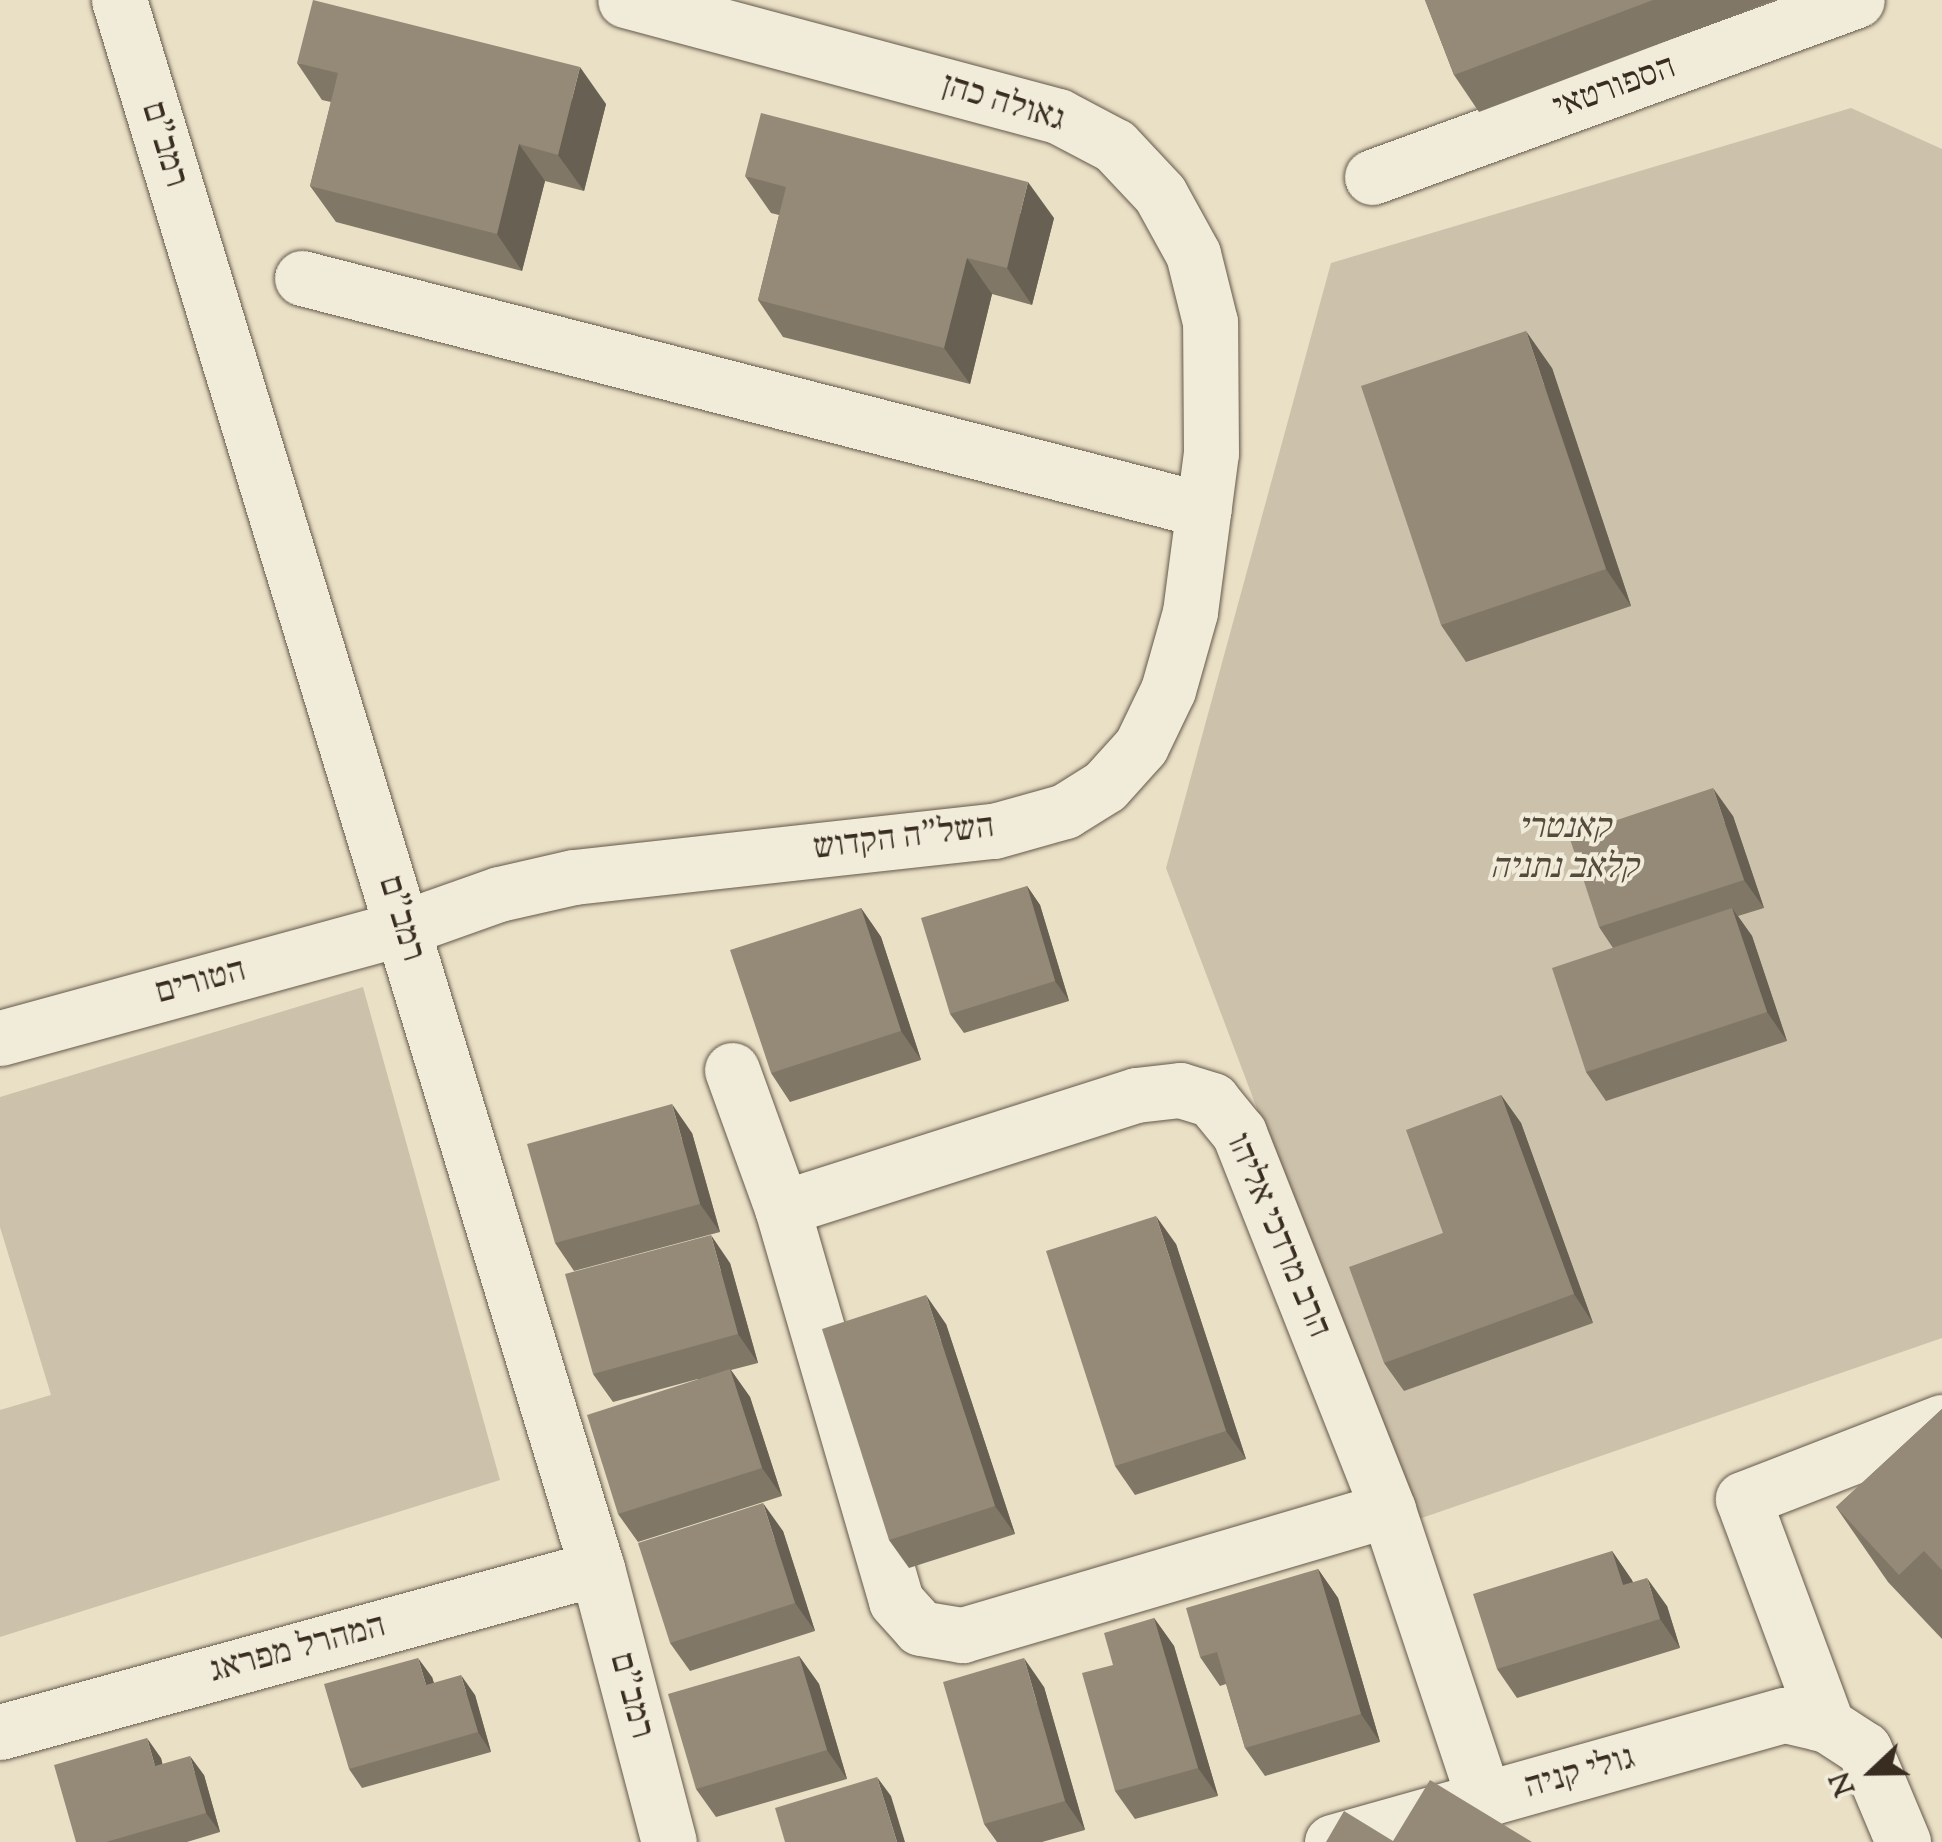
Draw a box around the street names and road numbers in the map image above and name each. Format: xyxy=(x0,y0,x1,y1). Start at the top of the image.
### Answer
street label: הספורטאי xyxy=(1548,48,1682,130)
street label: גאולה כהן xyxy=(936,65,1070,143)
street label: רמב"ם xyxy=(130,97,196,193)
street label: השל"ה הקדוש xyxy=(811,807,997,871)
street label: רמב"ם xyxy=(367,871,433,967)
street label: הטורים xyxy=(151,951,251,1015)
street label: הרב מרדכי אליהו xyxy=(1215,1128,1339,1344)
street label: המהרל מפראג xyxy=(205,1606,391,1694)
street label: רמב"ם xyxy=(598,1648,662,1744)
street label: גולי קניה xyxy=(1520,1738,1640,1810)

